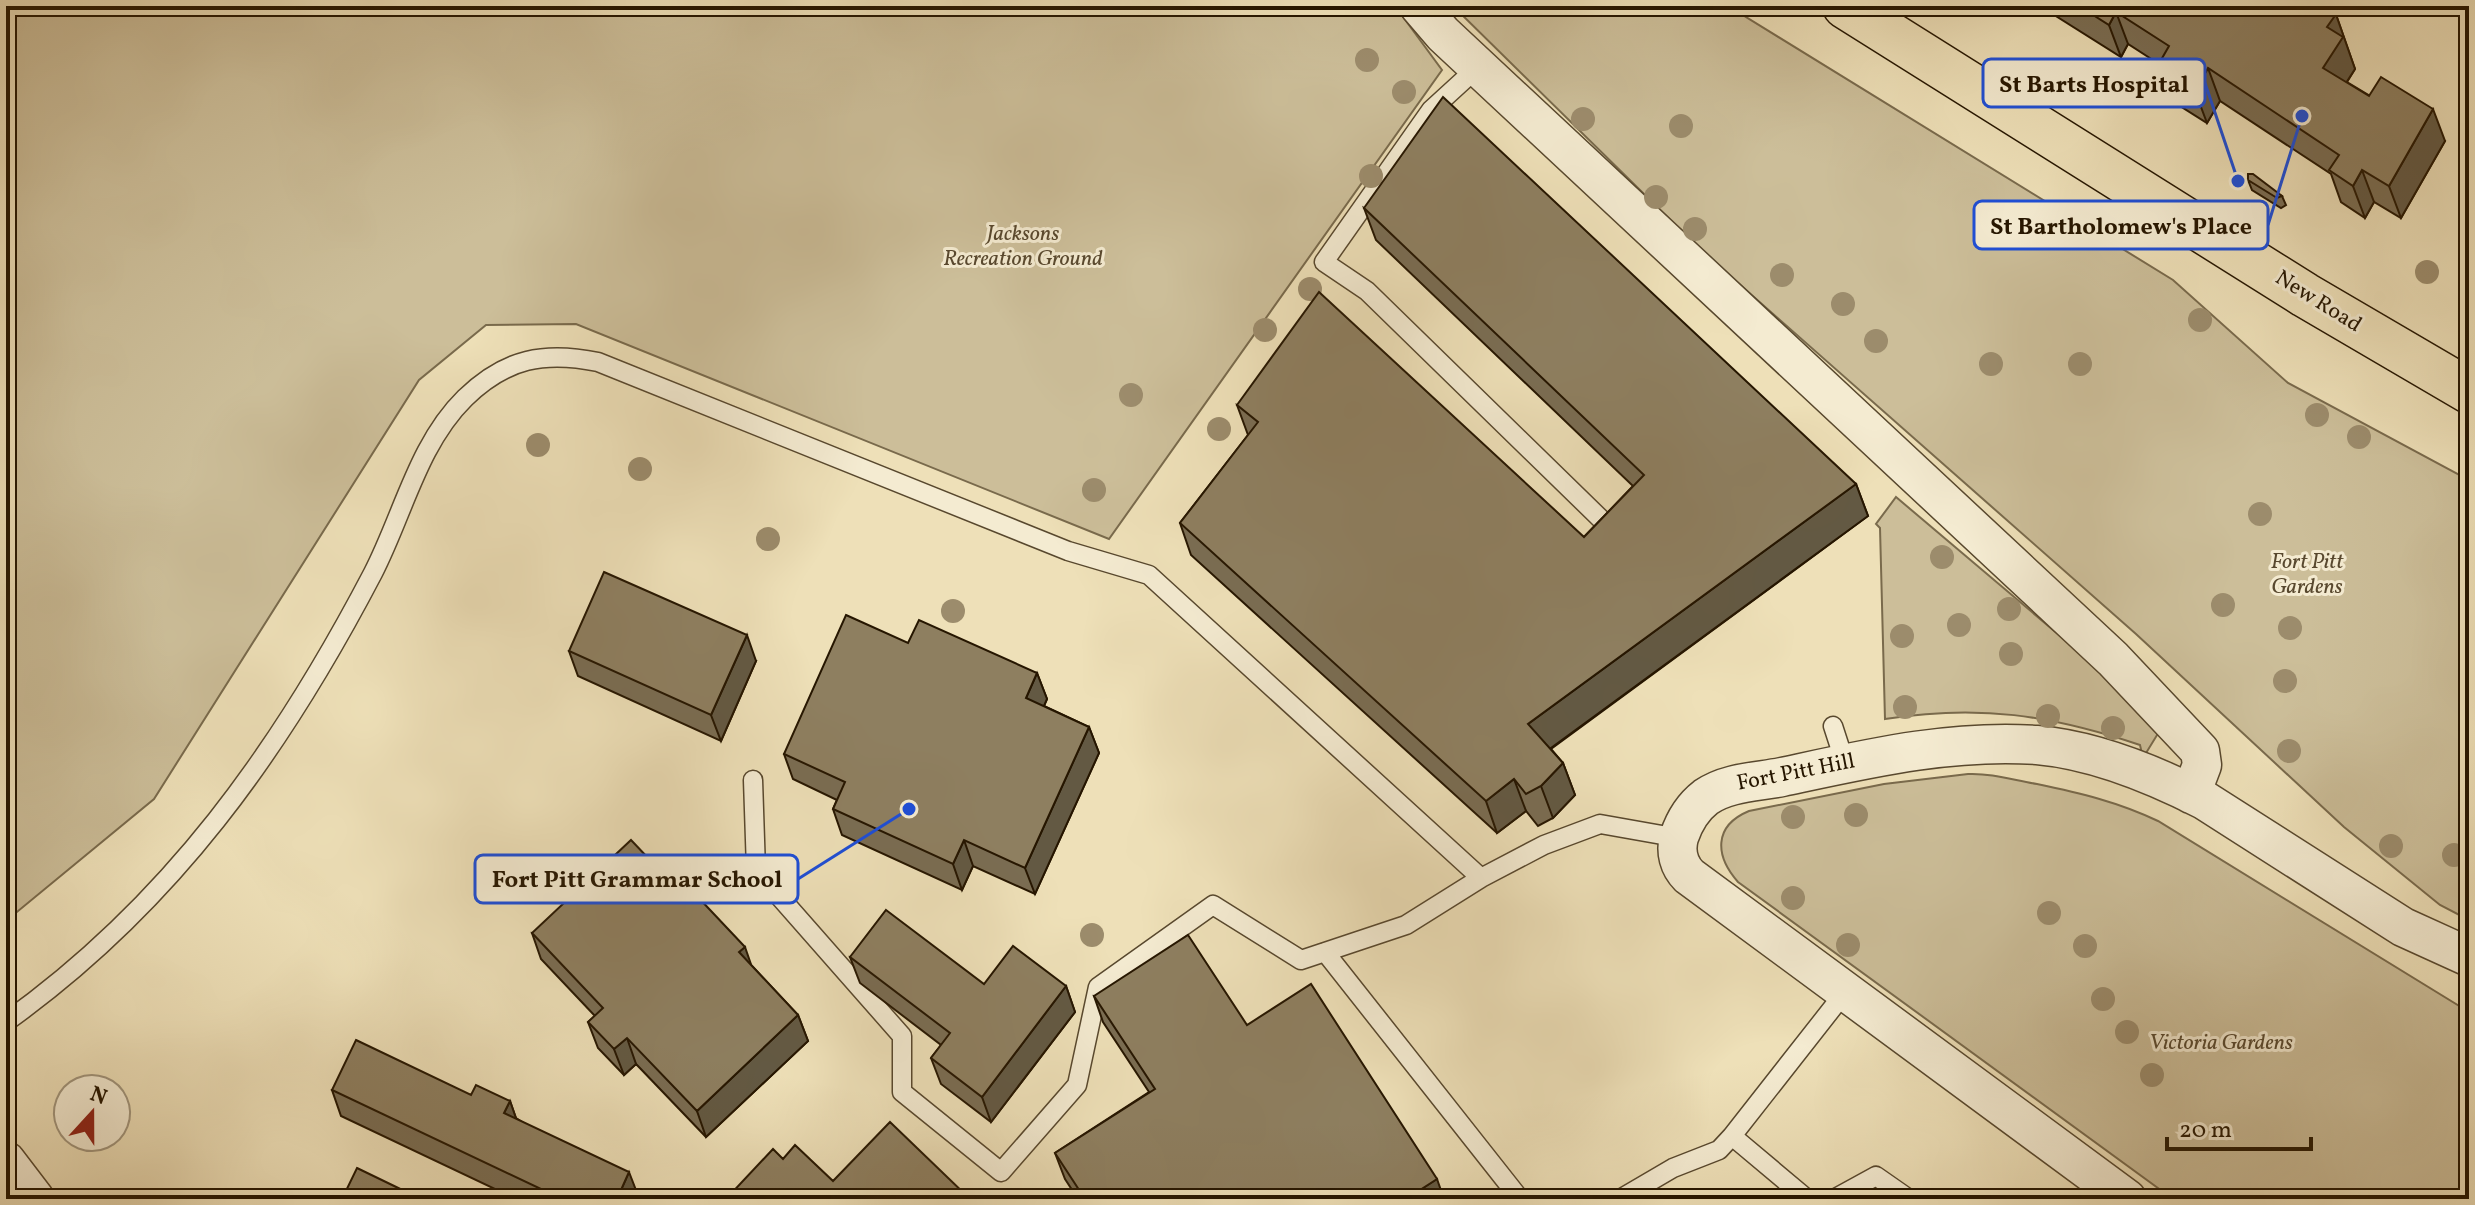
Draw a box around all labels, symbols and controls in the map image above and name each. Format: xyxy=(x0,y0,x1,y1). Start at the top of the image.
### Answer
callout: St Barts Hospital xyxy=(1983,59,2205,107)
text: St Barts Hospital xyxy=(1999,69,2189,103)
callout: St Bartholomew's Place xyxy=(1974,201,2268,249)
text: St Bartholomew's Place xyxy=(1990,211,2252,245)
park label: Jacksons Recreation Ground xyxy=(943,219,1103,275)
street label: New Road xyxy=(2269,263,2367,341)
park label: Fort Pitt Gardens xyxy=(2271,547,2344,603)
street label: Fort Pitt Hill xyxy=(1734,746,1858,800)
callout: Fort Pitt Grammar School xyxy=(475,855,798,903)
text: Fort Pitt Grammar School xyxy=(492,864,782,898)
park label: Victoria Gardens xyxy=(2149,1028,2293,1059)
north arrow xyxy=(52,1073,132,1153)
text: N xyxy=(85,1079,111,1114)
scale bar xyxy=(2167,1101,2311,1151)
text: 20 m xyxy=(2179,1114,2232,1148)

